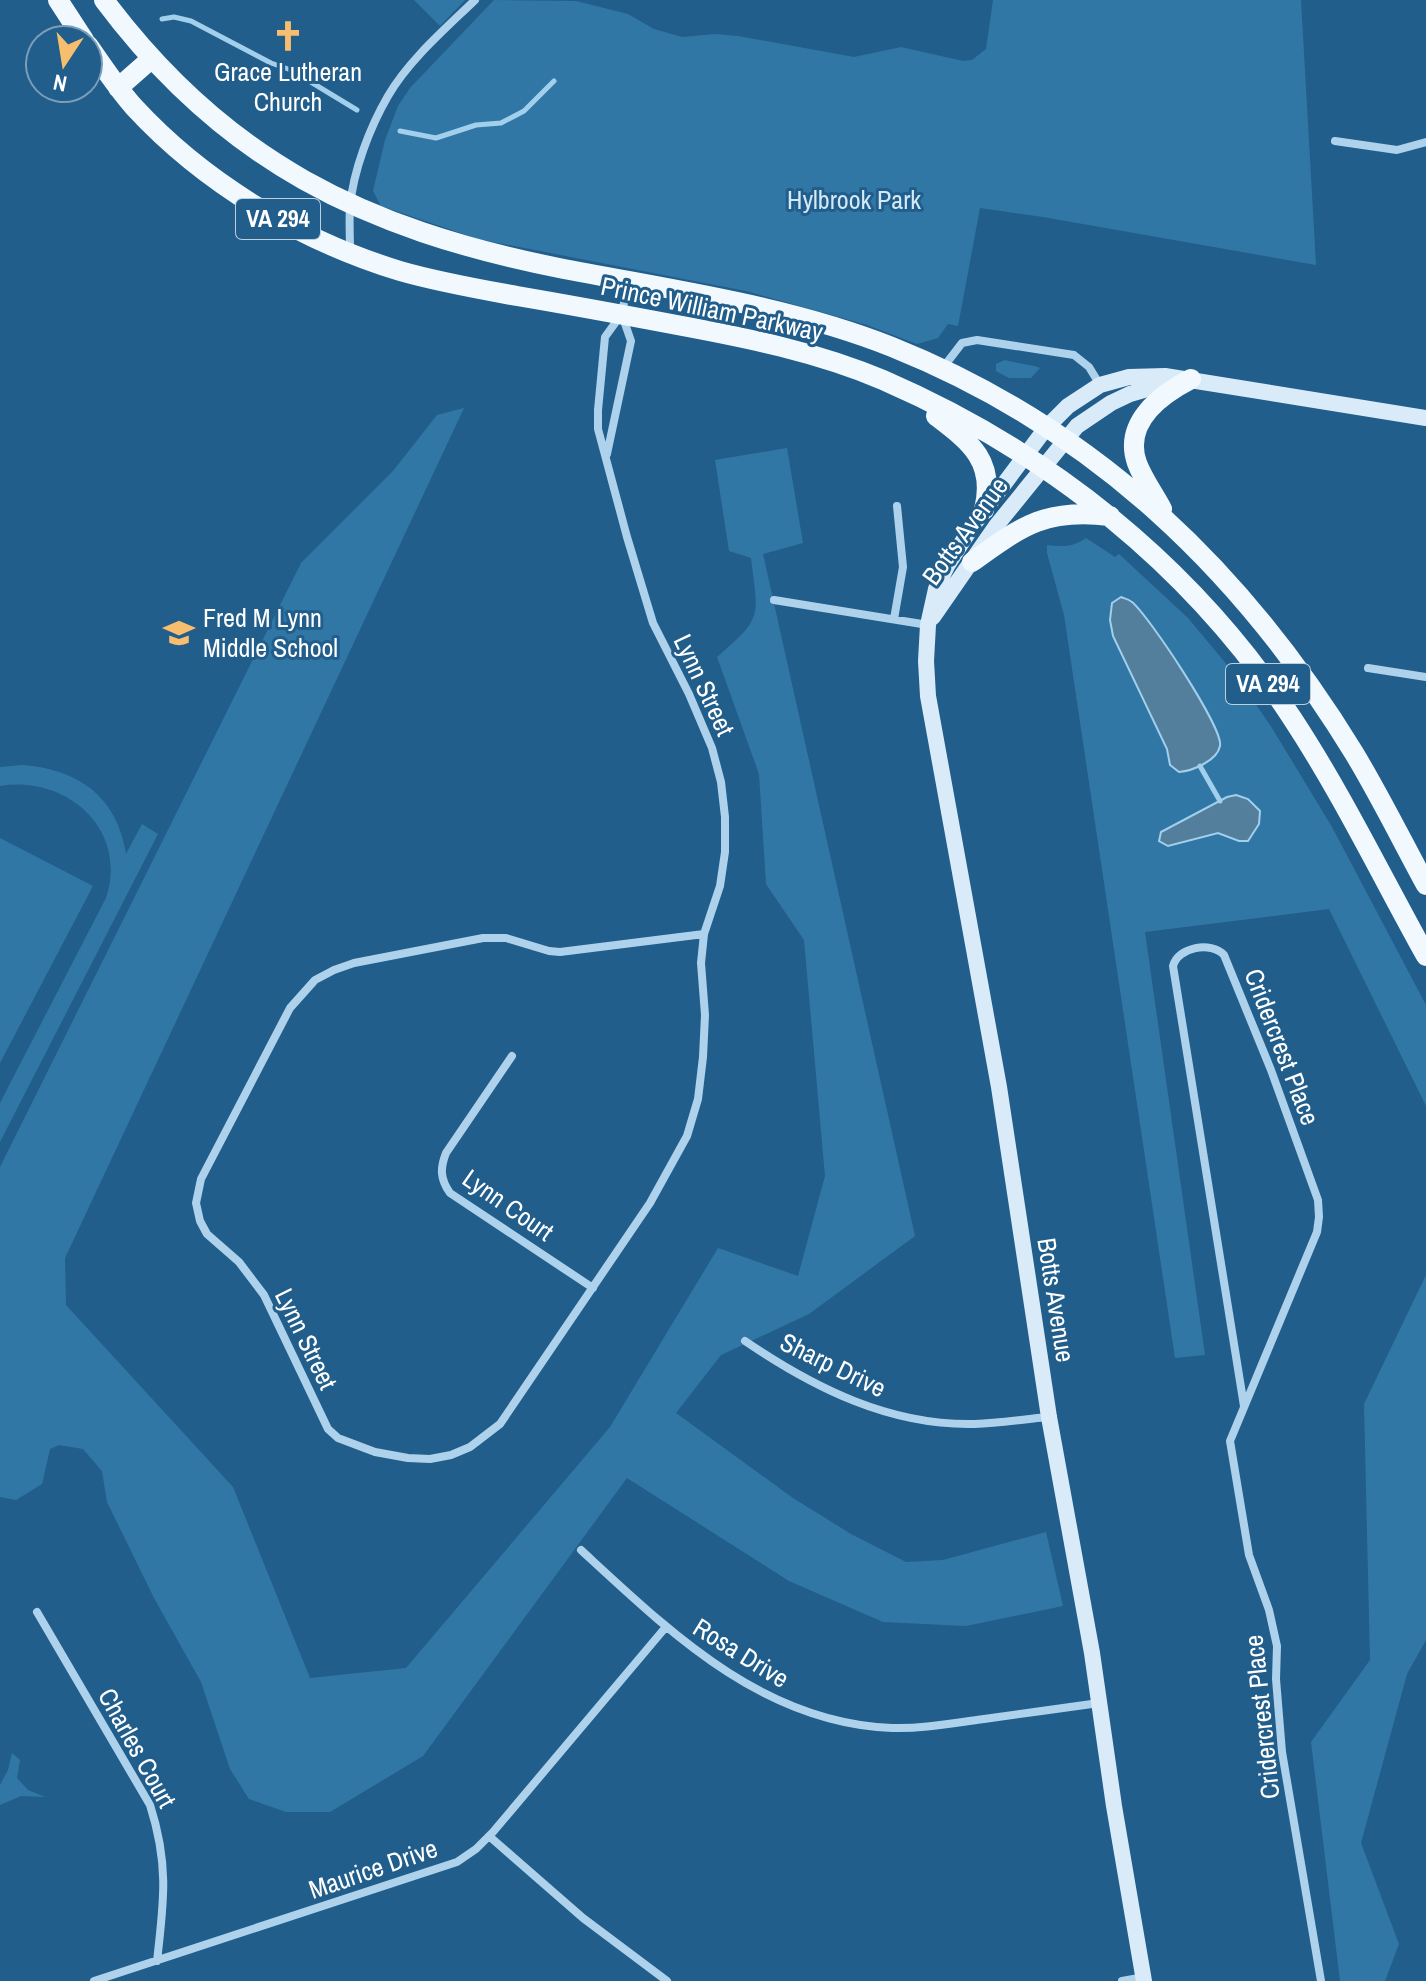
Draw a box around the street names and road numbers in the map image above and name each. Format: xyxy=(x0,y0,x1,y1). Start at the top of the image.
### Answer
road number: VA 294 xyxy=(236,199,320,239)
street label: Prince William Parkway xyxy=(598,268,827,349)
street label: Botts Avenue xyxy=(914,470,1016,592)
street label: Lynn Street xyxy=(666,628,743,741)
road number: VA 294 xyxy=(1226,664,1310,704)
street label: Cridercrest Place xyxy=(1237,964,1328,1130)
street label: Lynn Court xyxy=(456,1161,561,1249)
street label: Botts Avenue xyxy=(1029,1235,1084,1365)
street label: Lynn Street xyxy=(267,1282,346,1395)
street label: Sharp Drive xyxy=(774,1324,892,1405)
street label: Rosa Drive xyxy=(687,1609,796,1696)
street label: Cridercrest Place xyxy=(1235,1633,1288,1801)
street label: Charles Court xyxy=(90,1682,185,1814)
street label: Maurice Drive xyxy=(304,1830,442,1907)

